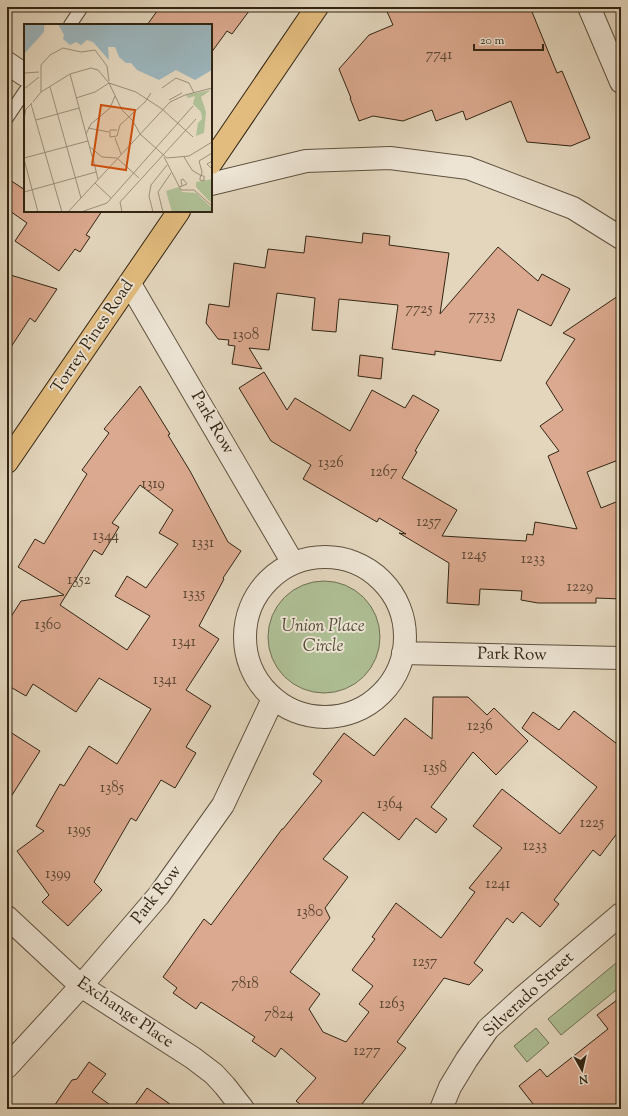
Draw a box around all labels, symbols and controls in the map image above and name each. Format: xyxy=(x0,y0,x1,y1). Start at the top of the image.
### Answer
inset map xyxy=(24,24,212,212)
scale bar xyxy=(474,26,543,52)
text: 20 m xyxy=(480,32,505,50)
house number: 7741 xyxy=(426,45,452,66)
street label: Torrey Pines Road xyxy=(46,275,140,399)
house number: 7725 xyxy=(405,299,433,320)
house number: 7733 xyxy=(468,306,496,327)
house number: 1308 xyxy=(233,325,259,346)
street label: Park Row xyxy=(184,387,240,459)
house number: 1326 xyxy=(318,453,344,474)
house number: 1267 xyxy=(370,462,398,483)
house number: 1319 xyxy=(141,474,165,495)
house number: 1257 xyxy=(417,512,442,533)
house number: 1344 xyxy=(93,526,120,547)
house number: 1331 xyxy=(192,533,214,554)
house number: 1245 xyxy=(462,545,486,566)
house number: 1233 xyxy=(521,549,545,570)
house number: 1352 xyxy=(67,570,91,591)
house number: 1229 xyxy=(567,577,593,598)
house number: 1335 xyxy=(183,584,205,605)
house number: 1360 xyxy=(35,615,61,636)
park label: Union Place Circle xyxy=(281,615,365,659)
house number: 1341 xyxy=(172,632,196,653)
street label: Park Row xyxy=(477,642,547,668)
house number: 1341 xyxy=(153,670,177,691)
house number: 1236 xyxy=(467,716,493,737)
house number: 1358 xyxy=(423,758,447,779)
house number: 1385 xyxy=(100,778,124,799)
house number: 1364 xyxy=(377,794,403,815)
house number: 1225 xyxy=(580,813,604,834)
house number: 1395 xyxy=(67,820,91,841)
house number: 1233 xyxy=(523,836,547,857)
street label: Park Row xyxy=(126,860,188,930)
house number: 1399 xyxy=(45,864,71,885)
house number: 1241 xyxy=(486,874,510,895)
house number: 1380 xyxy=(297,902,323,923)
street label: Silverado Street xyxy=(478,947,580,1043)
house number: 1257 xyxy=(413,952,438,973)
street label: Exchange Place xyxy=(72,972,178,1054)
house number: 7818 xyxy=(231,974,259,995)
house number: 1263 xyxy=(379,994,405,1015)
house number: 7824 xyxy=(264,1004,294,1025)
house number: 1277 xyxy=(353,1041,381,1062)
north arrow xyxy=(562,1050,602,1090)
text: N xyxy=(578,1070,590,1087)

